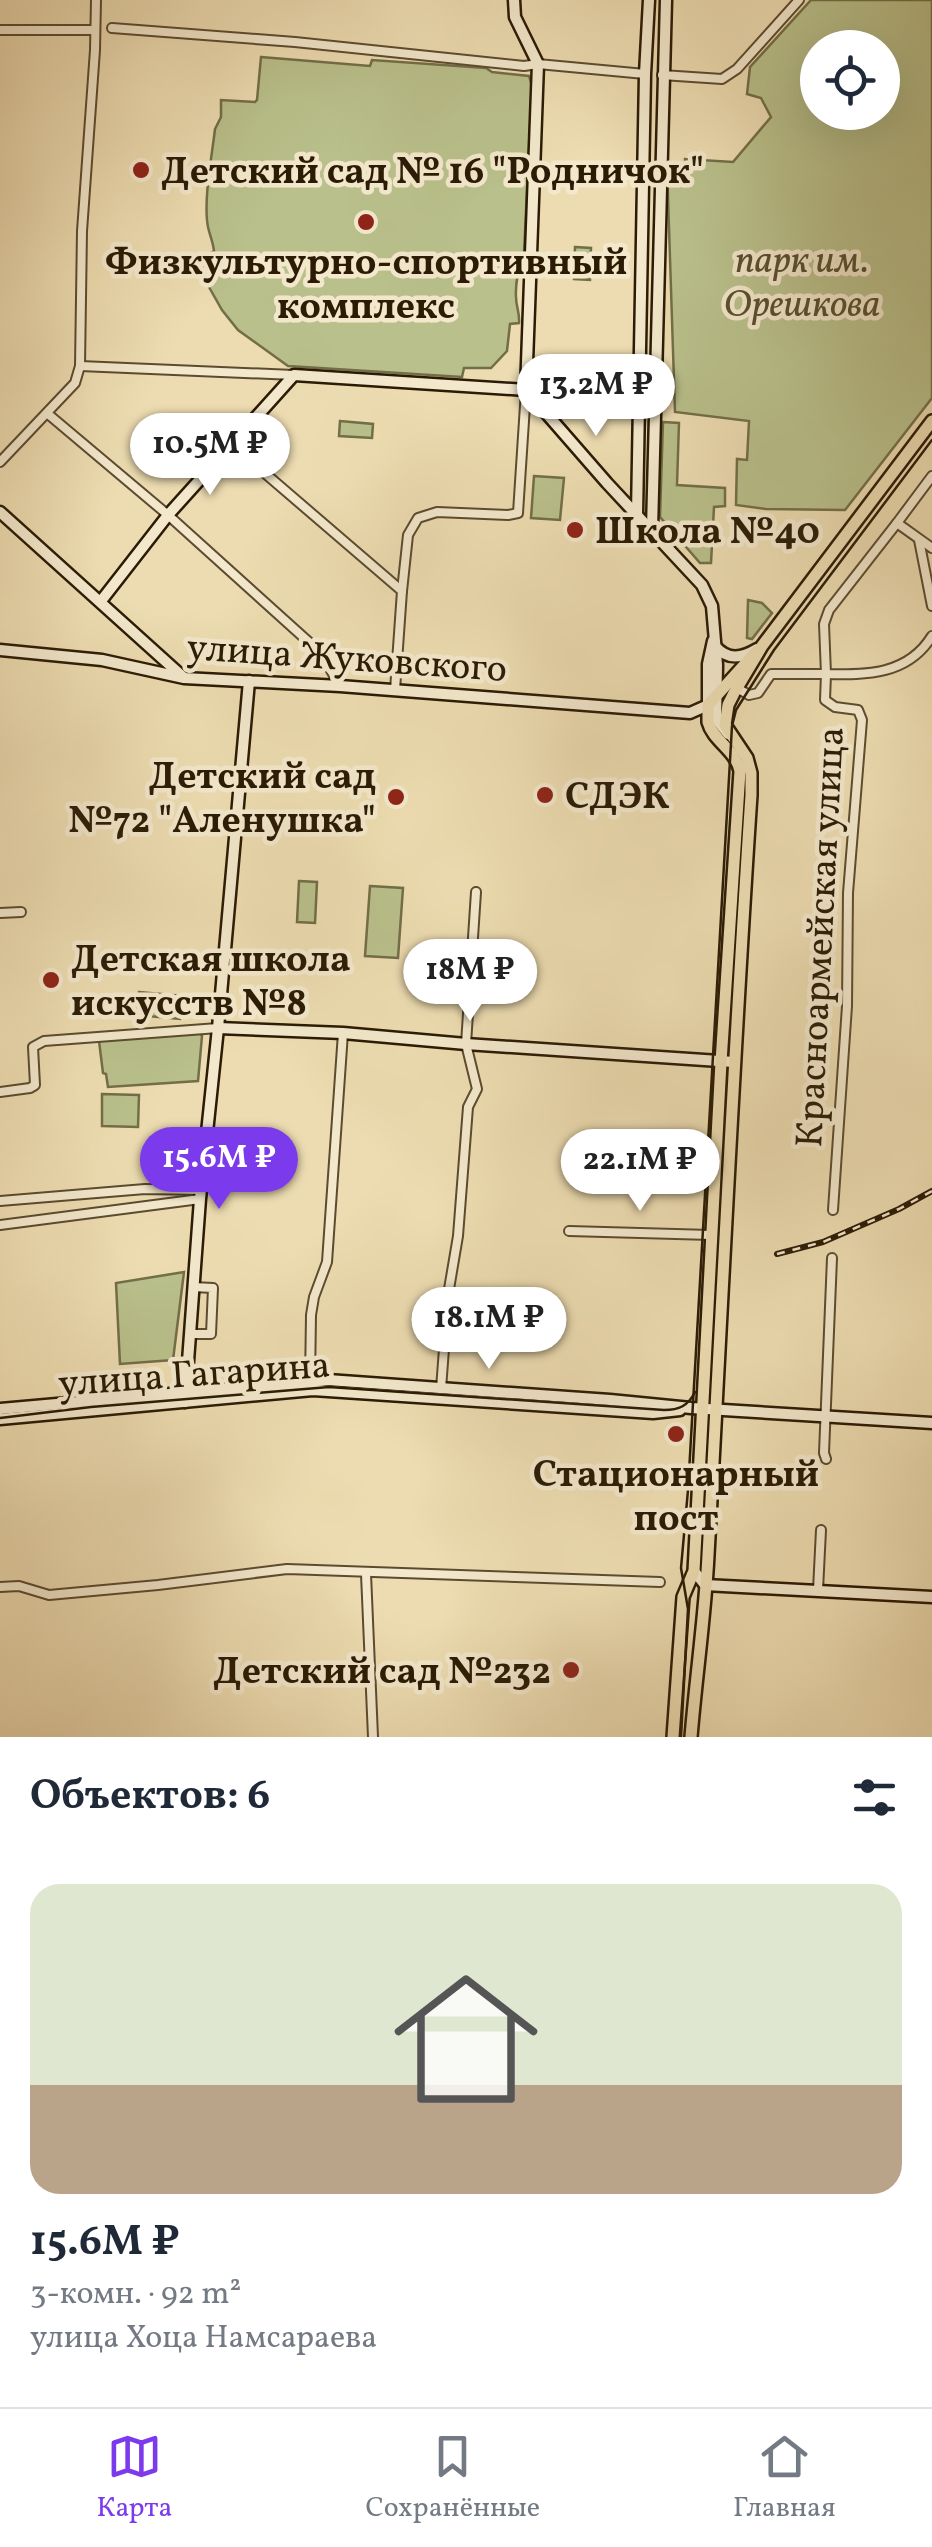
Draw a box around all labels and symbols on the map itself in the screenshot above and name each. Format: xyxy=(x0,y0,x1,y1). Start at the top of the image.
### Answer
place label: Детский сад № 16 "Родничок" xyxy=(161,147,704,200)
marker: Детский сад № 16 "Родничок" xyxy=(130,159,152,181)
marker: Физкультурно-спортивный комплекс xyxy=(355,211,377,233)
park label: парк им. Орешкова xyxy=(724,236,880,333)
place label: Физкультурно-спортивный комплекс xyxy=(105,238,627,335)
pin: 13.2M ₽ xyxy=(504,354,688,439)
pin: 10.5M ₽ xyxy=(118,413,302,498)
place label: Школа №40 xyxy=(595,507,820,560)
marker: Школа №40 xyxy=(564,519,586,541)
street label: улица Жуковского xyxy=(185,623,509,698)
street label: Красноармейская улица xyxy=(785,725,860,1149)
place label: Детский сад №72 "Аленушка" xyxy=(68,752,376,849)
place label: СДЭК xyxy=(565,772,670,825)
marker: СДЭК xyxy=(534,784,556,806)
marker: Детский сад №72 "Аленушка" xyxy=(385,786,407,808)
place label: Детская школа искусств №8 xyxy=(71,935,351,1032)
pin: 18M ₽ xyxy=(400,939,540,1024)
marker: Детская школа искусств №8 xyxy=(40,969,62,991)
pin: 15.6M ₽ xyxy=(127,1127,311,1212)
pin: 22.1M ₽ xyxy=(548,1129,732,1214)
pin: 18.1M ₽ xyxy=(397,1287,581,1372)
street label: улица Гагарина xyxy=(56,1341,332,1412)
marker: Стационарный пост xyxy=(665,1423,687,1445)
place label: Стационарный пост xyxy=(533,1450,819,1547)
place label: Детский сад №232 xyxy=(213,1647,551,1700)
marker: Детский сад №232 xyxy=(560,1659,582,1681)

